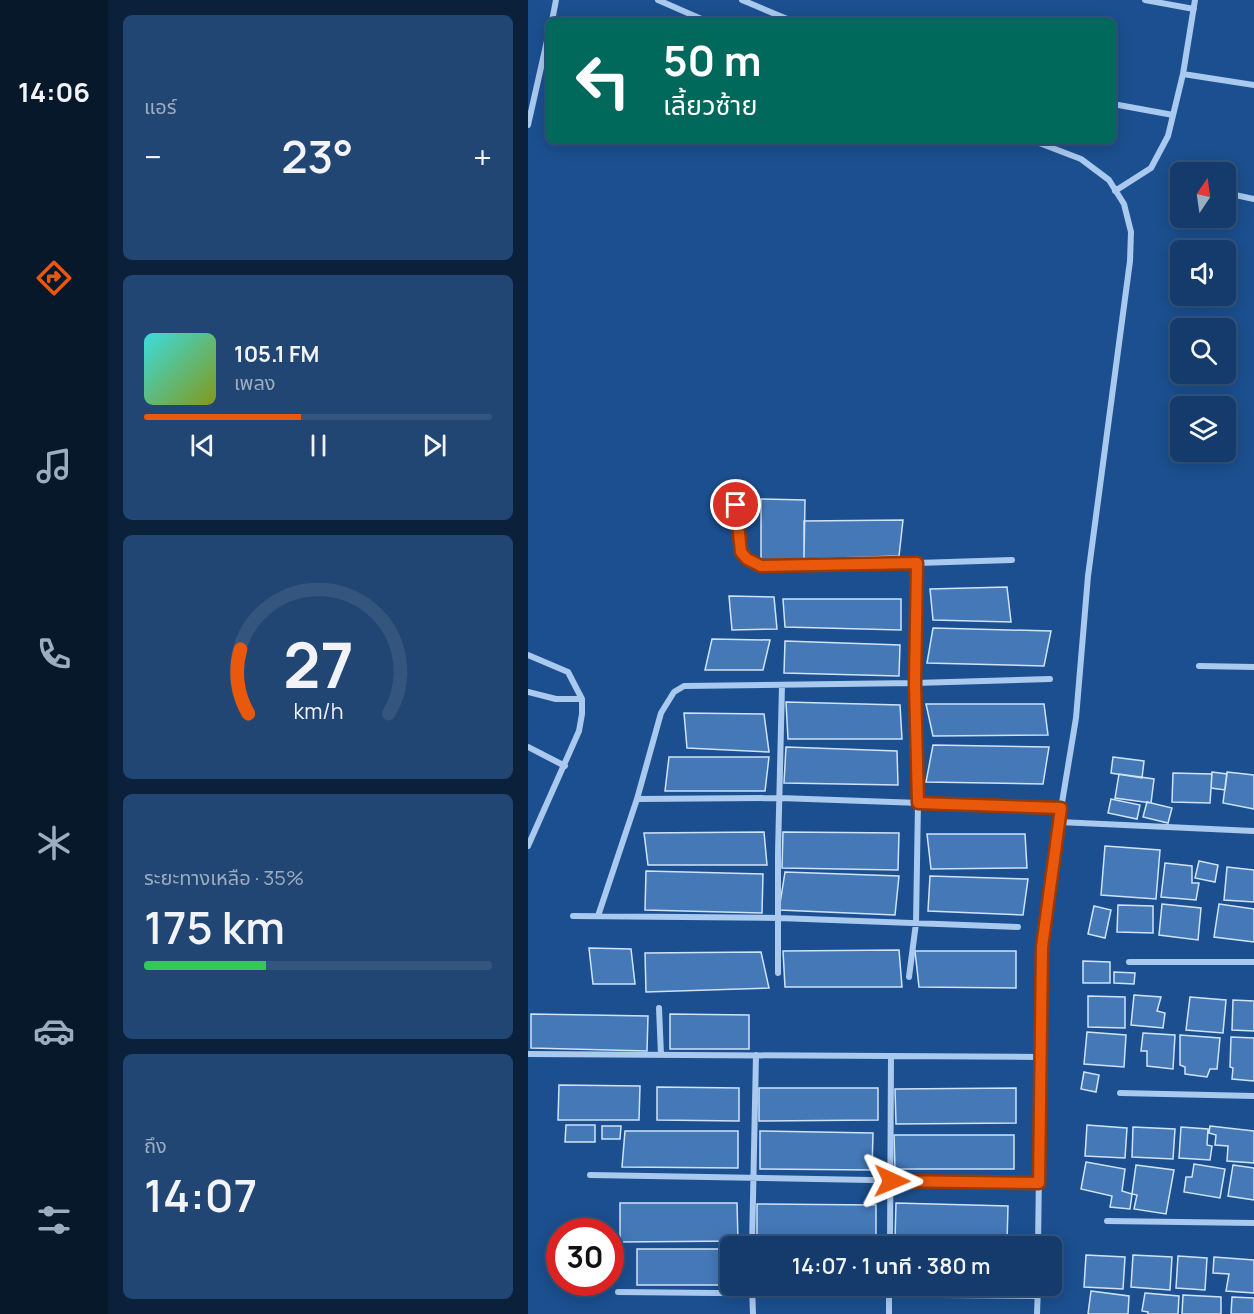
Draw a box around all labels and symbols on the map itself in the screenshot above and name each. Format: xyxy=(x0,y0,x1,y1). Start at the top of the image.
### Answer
north arrow xyxy=(1170,162,1236,228)
pin xyxy=(710,479,761,530)
position arrow xyxy=(860,1149,924,1213)
speed limit sign: 30 xyxy=(546,1218,624,1296)

